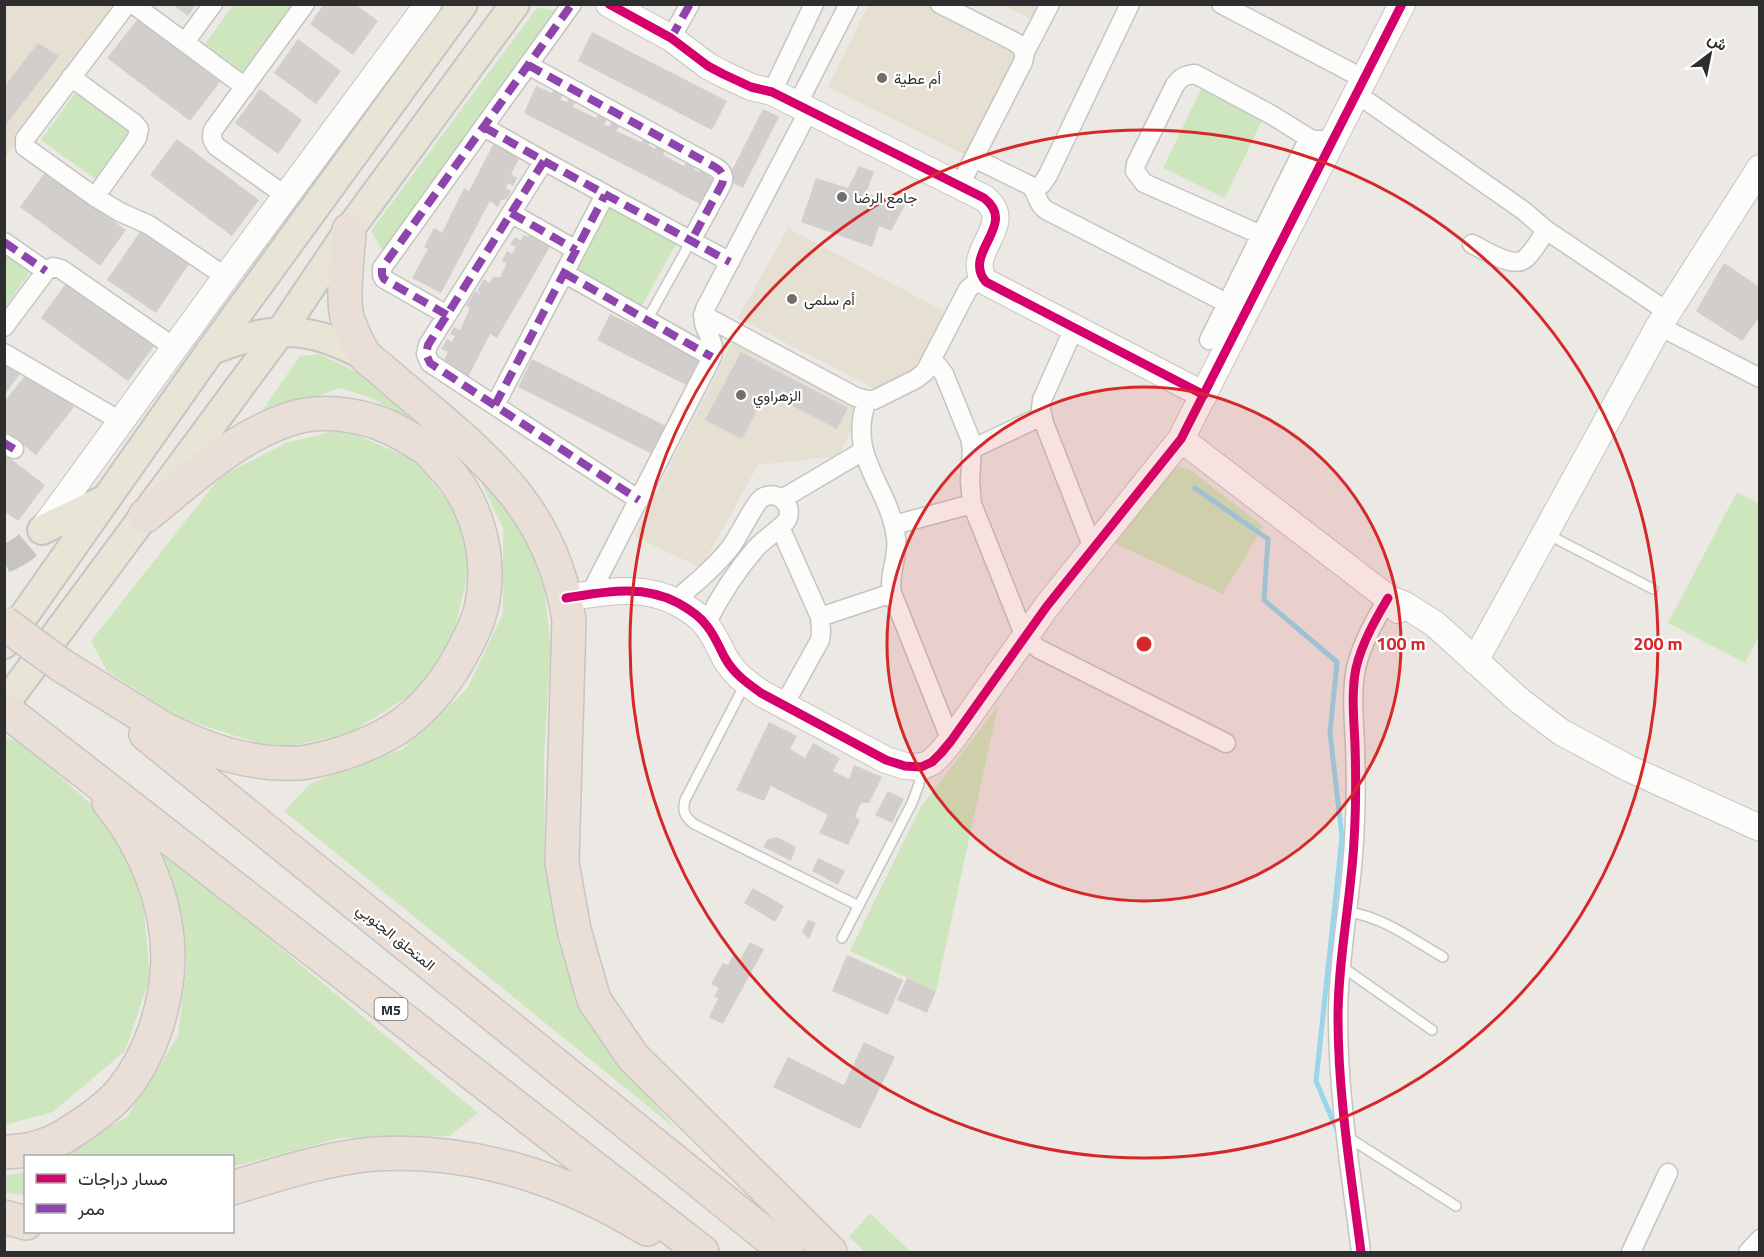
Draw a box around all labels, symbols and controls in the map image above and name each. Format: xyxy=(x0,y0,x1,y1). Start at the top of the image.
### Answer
north arrow xyxy=(1680,24,1740,84)
text: ش xyxy=(1703,26,1732,57)
place label: أم عطية xyxy=(894,67,941,90)
marker: أم عطية xyxy=(875,71,889,85)
place label: جامع الرضا xyxy=(854,186,917,209)
marker: جامع الرضا xyxy=(835,190,849,204)
place label: أم سلمى xyxy=(804,288,855,311)
marker: أم سلمى xyxy=(785,292,799,306)
place label: الزهراوي xyxy=(753,384,801,409)
marker: الزهراوي xyxy=(734,388,748,402)
text: 100 m xyxy=(1376,630,1426,657)
text: 200 m xyxy=(1633,630,1683,657)
centre of rings xyxy=(1134,634,1154,654)
street label: المتحلق الجنوبي xyxy=(350,898,440,978)
road number: M5 xyxy=(374,998,408,1020)
legend xyxy=(24,1155,234,1233)
text: مسار دراجات xyxy=(78,1165,168,1192)
text: ممر xyxy=(77,1195,105,1222)

